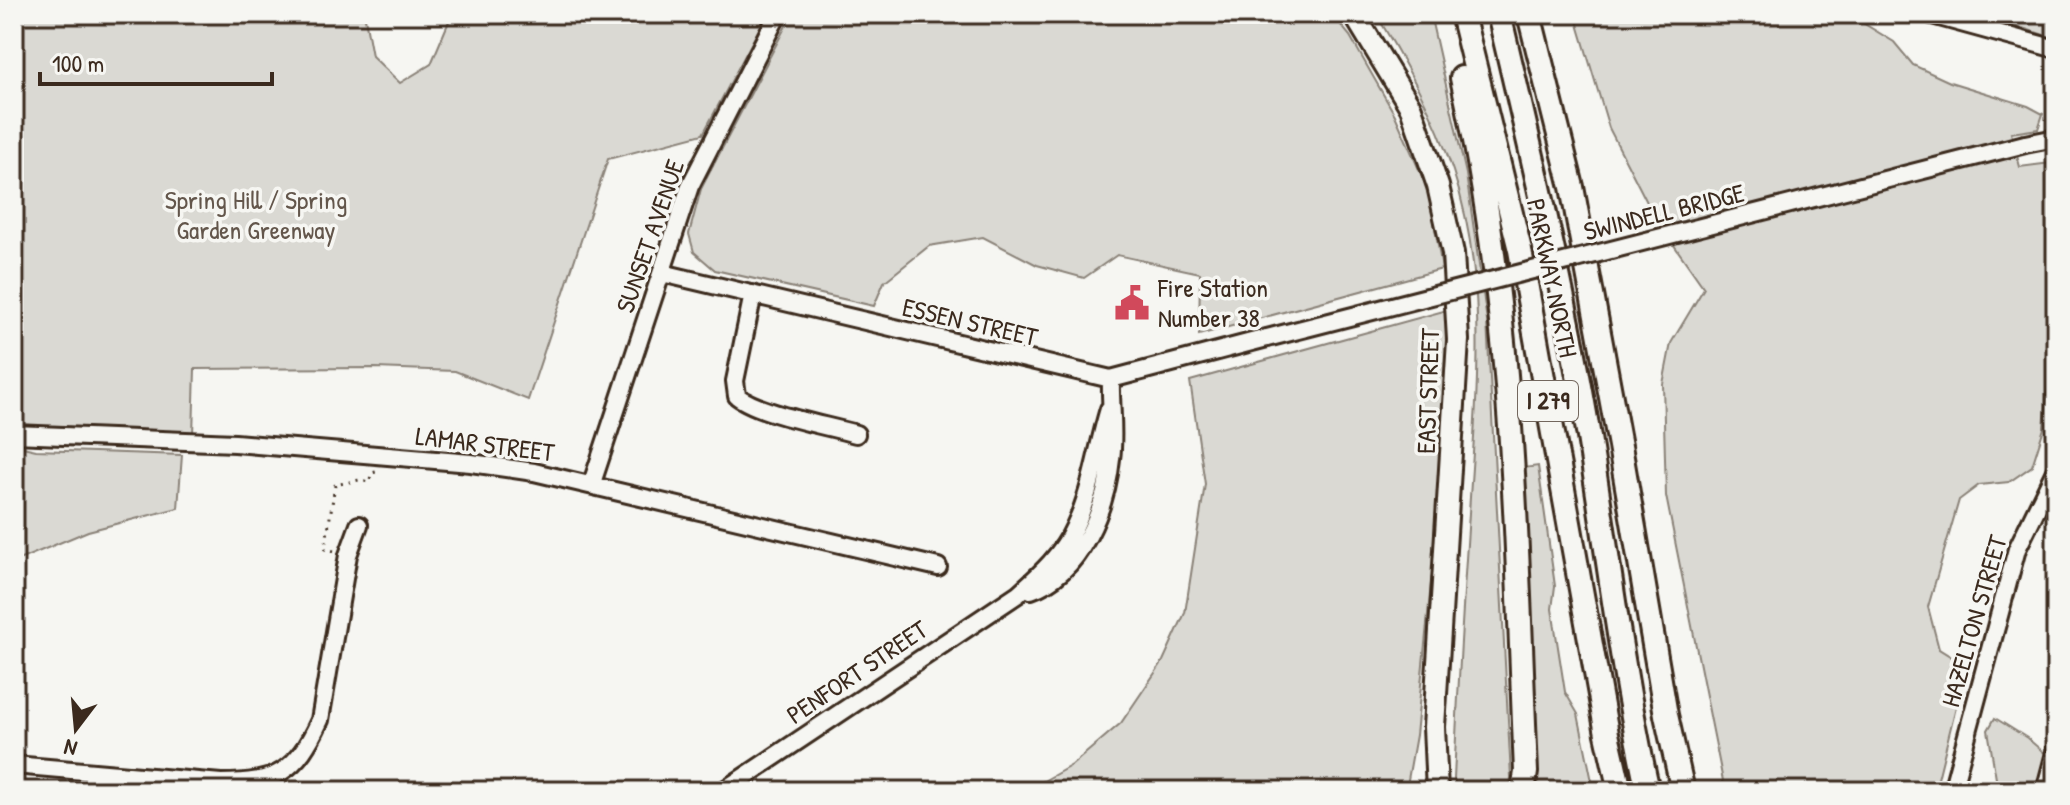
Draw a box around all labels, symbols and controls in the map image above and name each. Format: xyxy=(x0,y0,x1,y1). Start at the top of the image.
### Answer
scale bar xyxy=(40,36,272,86)
text: 100 m xyxy=(52,47,104,79)
street label: SUNSET AVENUE xyxy=(607,154,692,317)
street label: SWINDELL BRIDGE xyxy=(1580,175,1748,248)
park label: Spring Hill / Spring Garden Greenway xyxy=(165,182,347,247)
street label: PARKWAY NORTH xyxy=(1519,195,1586,360)
place label: Fire Station Number 38 xyxy=(1157,270,1268,335)
public building icon: Fire Station Number 38 xyxy=(1113,284,1151,322)
street label: ESSEN STREET xyxy=(899,289,1042,354)
street label: EAST STREET xyxy=(1408,327,1447,454)
road number: I 279 xyxy=(1518,381,1578,421)
street label: LAMAR STREET xyxy=(414,418,557,469)
street label: HAZELTON STREET xyxy=(1932,530,2015,711)
street label: PENFORT STREET xyxy=(779,611,935,732)
north arrow xyxy=(36,689,116,769)
text: N xyxy=(60,732,80,764)

